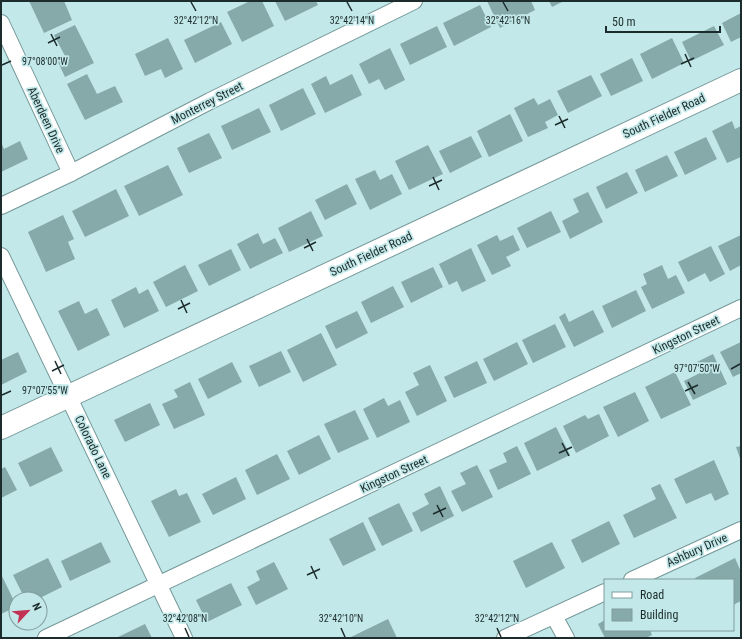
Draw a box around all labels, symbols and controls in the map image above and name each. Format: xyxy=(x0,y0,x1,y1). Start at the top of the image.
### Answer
scale bar xyxy=(606,8,720,34)
text: 32°42'12"N xyxy=(174,15,218,26)
text: 32°42'14"N xyxy=(330,15,374,26)
text: 32°42'16"N xyxy=(486,15,530,26)
text: 50 m xyxy=(612,15,636,29)
text: 97°08'00"W xyxy=(22,56,68,67)
street label: Monterrey Street xyxy=(169,79,246,127)
street label: Aberdeen Drive xyxy=(25,85,68,156)
street label: South Fielder Road xyxy=(621,91,707,141)
street label: South Fielder Road xyxy=(328,229,414,279)
street label: Kingston Street xyxy=(650,313,722,357)
text: 97°07'50"W xyxy=(674,363,720,374)
text: 97°07'55"W xyxy=(22,385,68,396)
street label: Colorado Lane xyxy=(72,413,114,481)
street label: Kingston Street xyxy=(358,452,430,496)
street label: Ashbury Drive xyxy=(664,530,730,570)
legend xyxy=(604,579,734,631)
text: Road xyxy=(640,588,664,602)
north arrow xyxy=(8,591,48,631)
text: N xyxy=(29,601,44,613)
text: Building xyxy=(640,608,678,622)
text: 32°42'08"N xyxy=(163,613,207,624)
text: 32°42'10"N xyxy=(319,613,363,624)
text: 32°42'12"N xyxy=(475,613,519,624)

